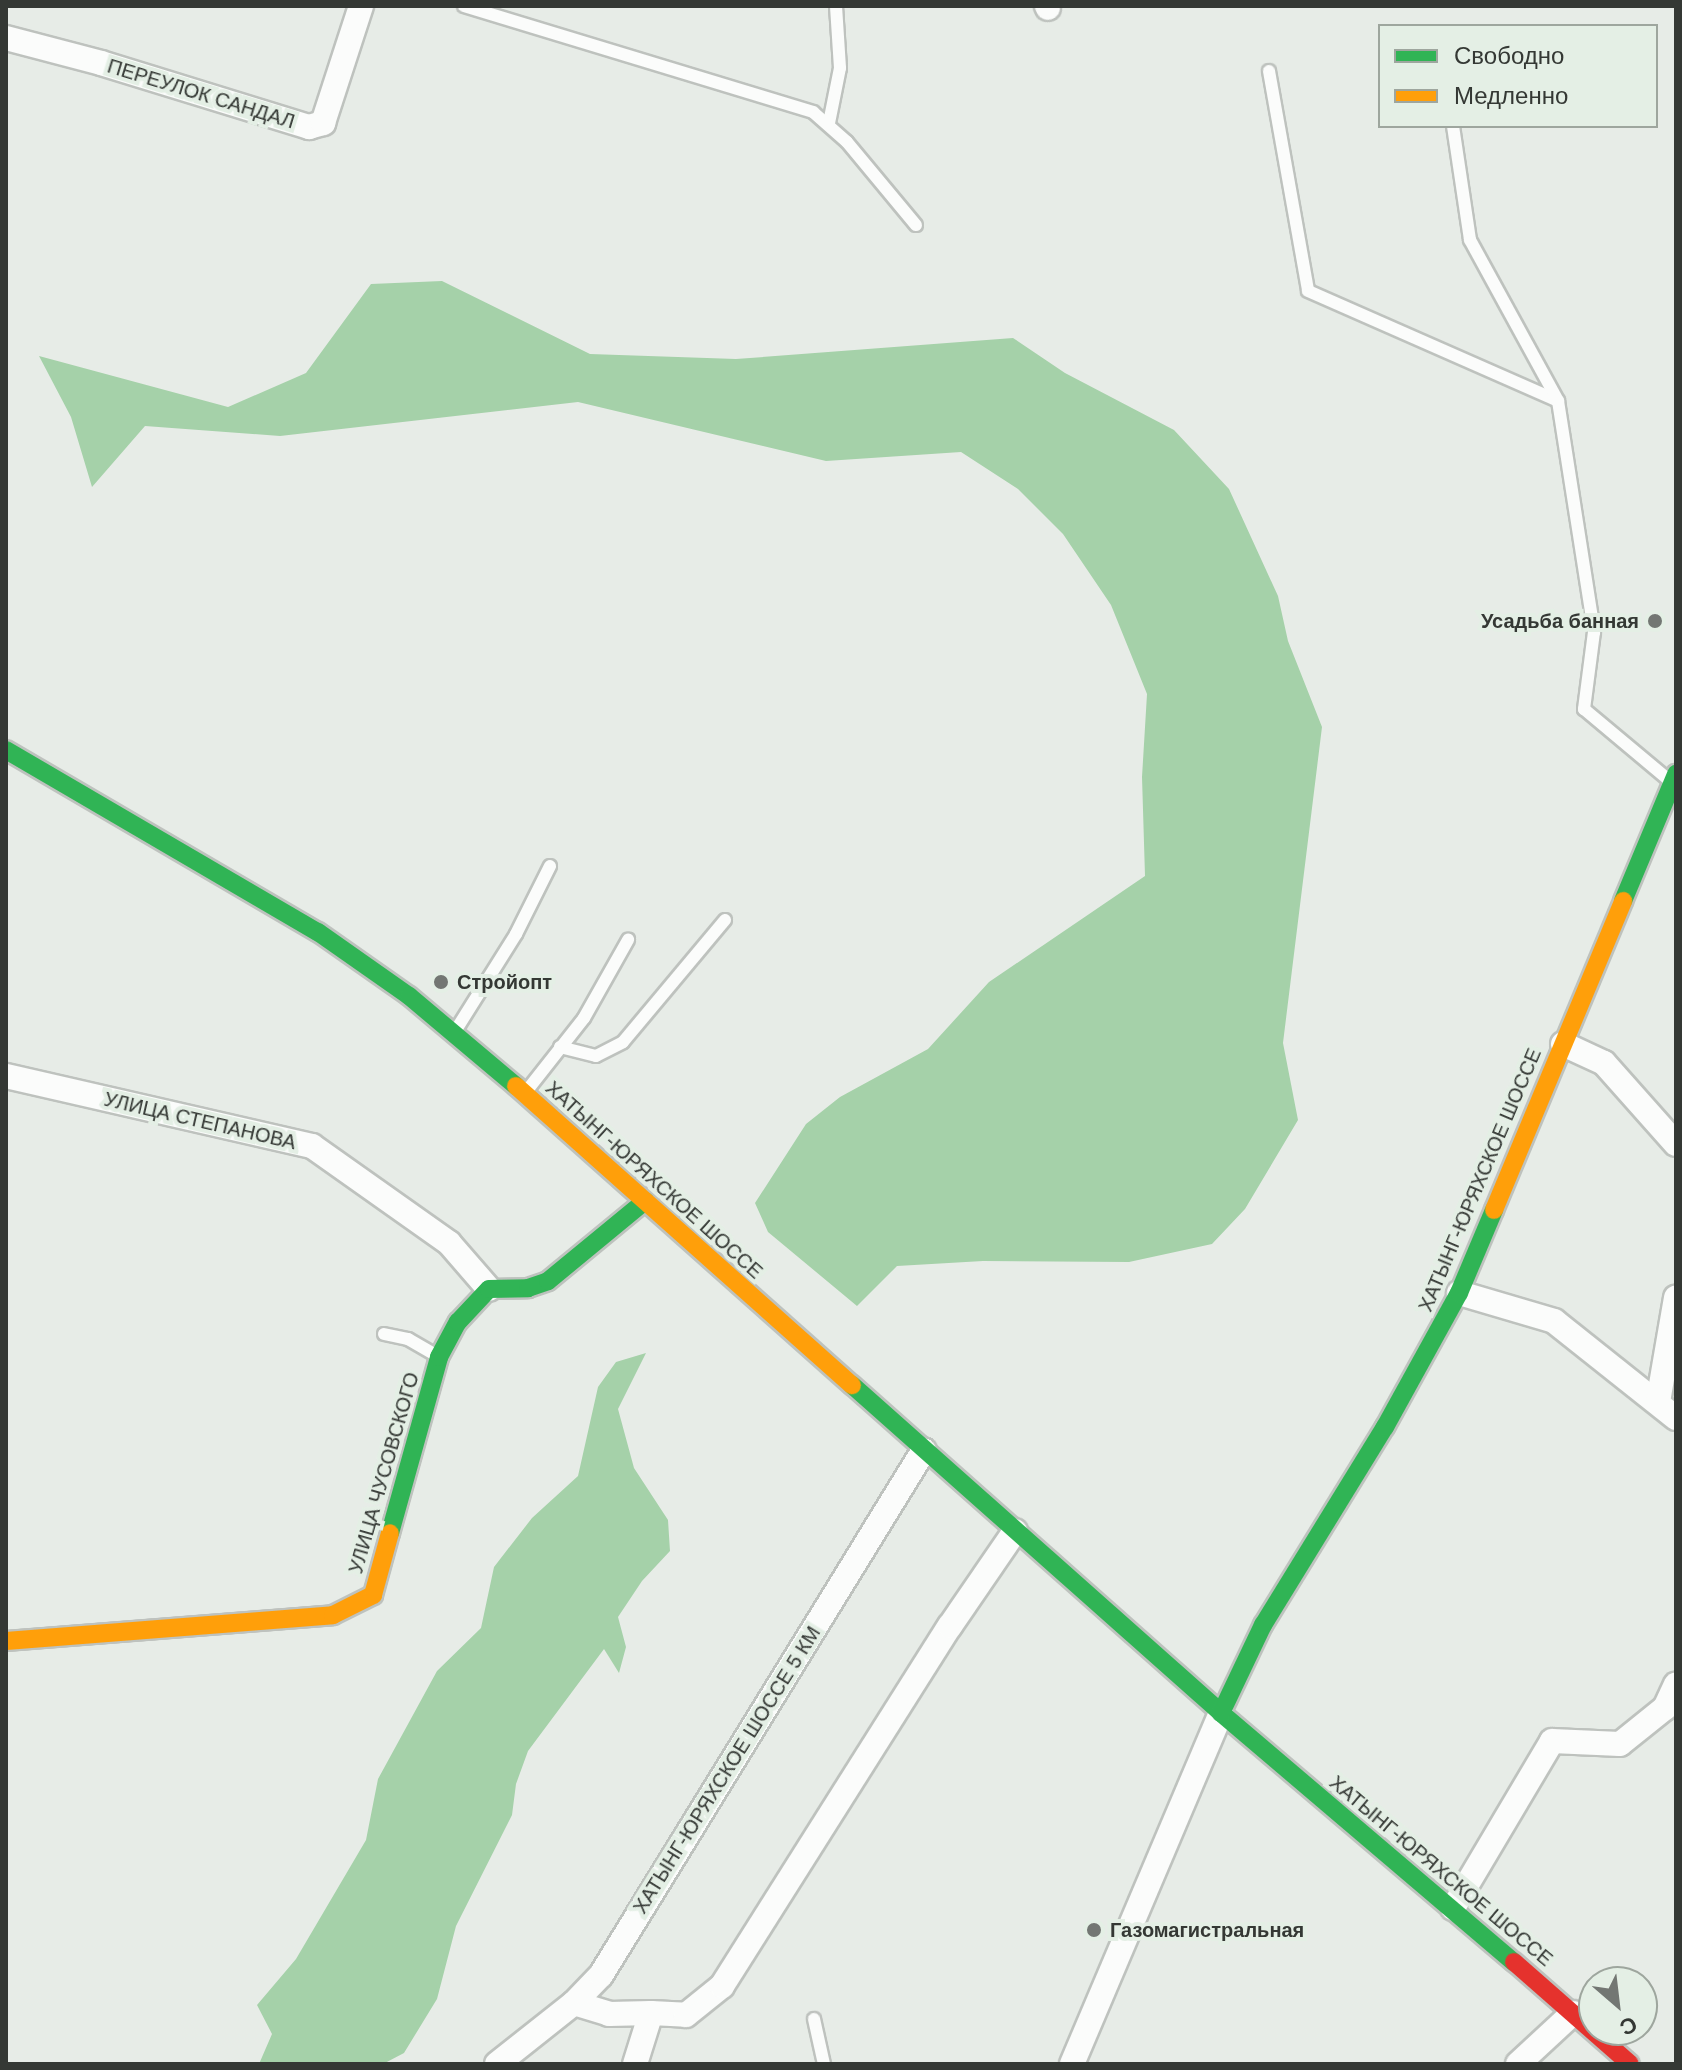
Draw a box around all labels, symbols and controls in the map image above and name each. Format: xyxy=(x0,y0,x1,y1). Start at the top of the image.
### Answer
legend xyxy=(1378,24,1658,128)
text: Свободно xyxy=(1454,42,1564,69)
street label: ПЕРЕУЛОК САНДАЛ xyxy=(104,54,298,134)
text: Медленно xyxy=(1454,82,1568,109)
place label: Усадьба банная xyxy=(1481,609,1639,633)
marker: Усадьба банная xyxy=(1646,612,1664,630)
place label: Стройопт xyxy=(457,970,552,994)
marker: Стройопт xyxy=(432,973,450,991)
street label: ХАТЫНГ-ЮРЯХСКОЕ ШОССЕ xyxy=(1414,1045,1546,1315)
street label: ХАТЫНГ-ЮРЯХСКОЕ ШОССЕ xyxy=(541,1076,767,1284)
street label: УЛИЦА СТЕПАНОВА xyxy=(102,1087,298,1155)
street label: УЛИЦА ЧУСОВСКОГО xyxy=(344,1370,424,1576)
street label: ХАТЫНГ-ЮРЯХСКОЕ ШОССЕ 5 КМ xyxy=(628,1622,826,1918)
street label: ХАТЫНГ-ЮРЯХСКОЕ ШОССЕ xyxy=(1325,1771,1557,1971)
place label: Газомагистральная xyxy=(1110,1918,1304,1942)
marker: Газомагистральная xyxy=(1085,1921,1103,1939)
north arrow xyxy=(1578,1966,1658,2046)
text: С xyxy=(1616,2011,1641,2041)

